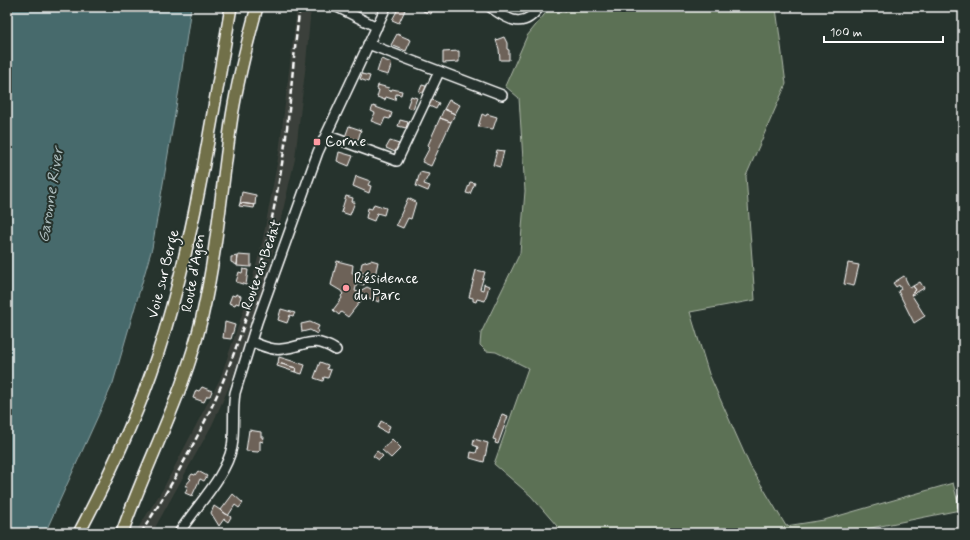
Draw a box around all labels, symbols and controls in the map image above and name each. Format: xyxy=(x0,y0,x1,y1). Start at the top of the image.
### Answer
scale bar xyxy=(824,18,943,44)
text: 100 m xyxy=(830,25,862,41)
place label: Corne xyxy=(325,132,367,152)
marker: Corne xyxy=(312,137,322,147)
water label: Garonne River xyxy=(33,144,69,244)
street label: Route du Bedat xyxy=(237,217,287,313)
street label: Voie sur Berge xyxy=(143,227,186,321)
street label: Route d'Agen xyxy=(177,232,211,314)
place label: Résidence du Parc xyxy=(354,269,419,306)
marker: Résidence du Parc xyxy=(341,283,351,293)

